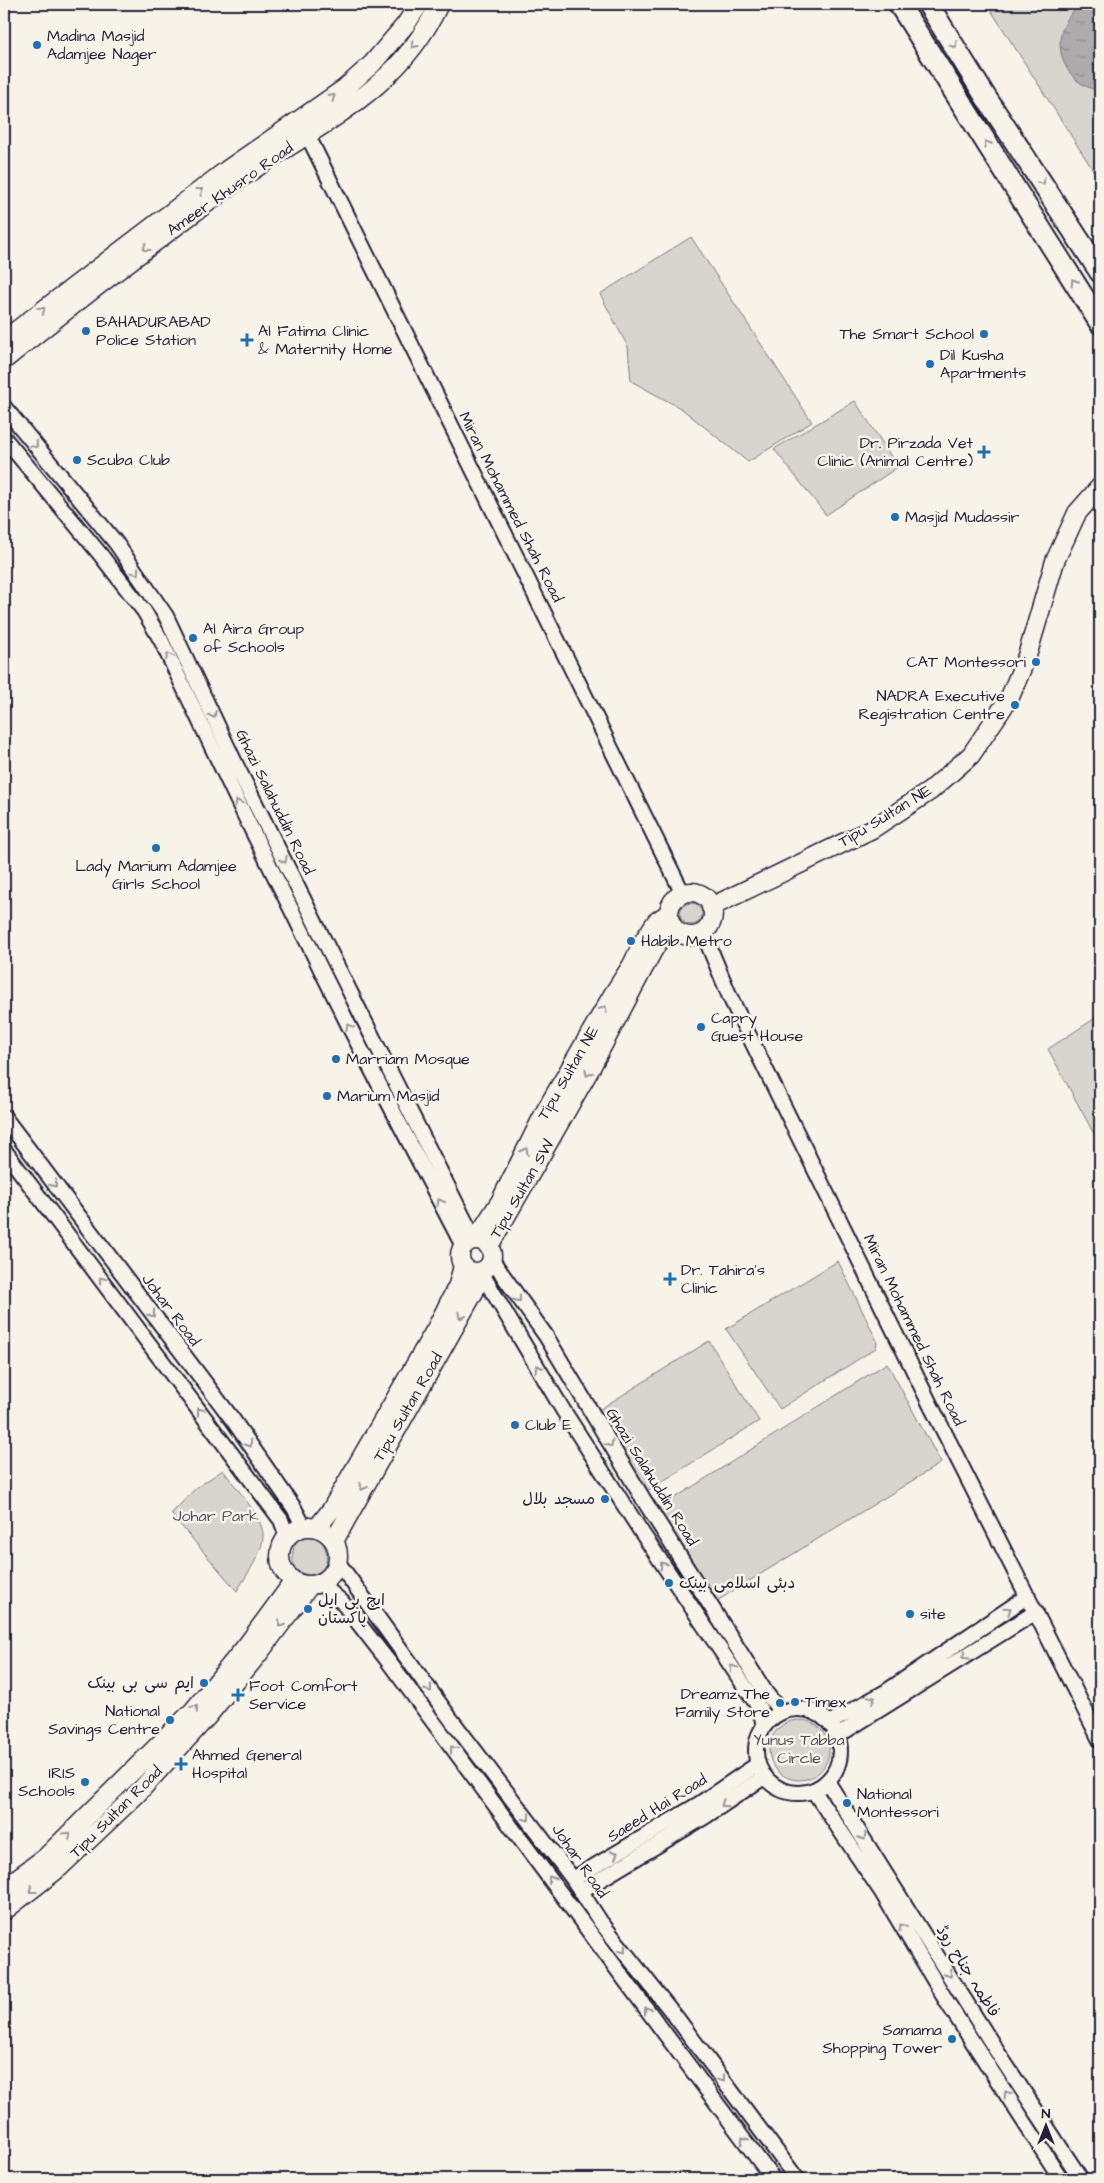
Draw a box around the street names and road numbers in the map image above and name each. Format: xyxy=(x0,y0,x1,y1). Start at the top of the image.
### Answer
street label: Ameer Khusro Road xyxy=(162,137,298,241)
street label: Miran Mohammed Shah Road xyxy=(453,408,569,606)
street label: Ghazi Salahuddin Road xyxy=(230,726,320,878)
street label: Tipu Sultan NE xyxy=(834,779,936,853)
street label: Tipu Sultan NE xyxy=(532,1021,604,1124)
street label: Tipu Sultan SW xyxy=(485,1135,559,1243)
street label: Miran Mohammed Shah Road xyxy=(858,1230,970,1430)
street label: Johar Road xyxy=(136,1269,206,1351)
street label: Tipu Sultan Road xyxy=(368,1348,448,1466)
street label: Ghazi Salahuddin Road xyxy=(601,1404,703,1550)
street label: Tipu Sultan Road xyxy=(65,1761,167,1863)
street label: Saeed Hai Road xyxy=(603,1769,711,1847)
street label: Johar Road xyxy=(546,1820,614,1902)
street label: فاطمہ جناح روڈ xyxy=(931,1921,1005,2021)

